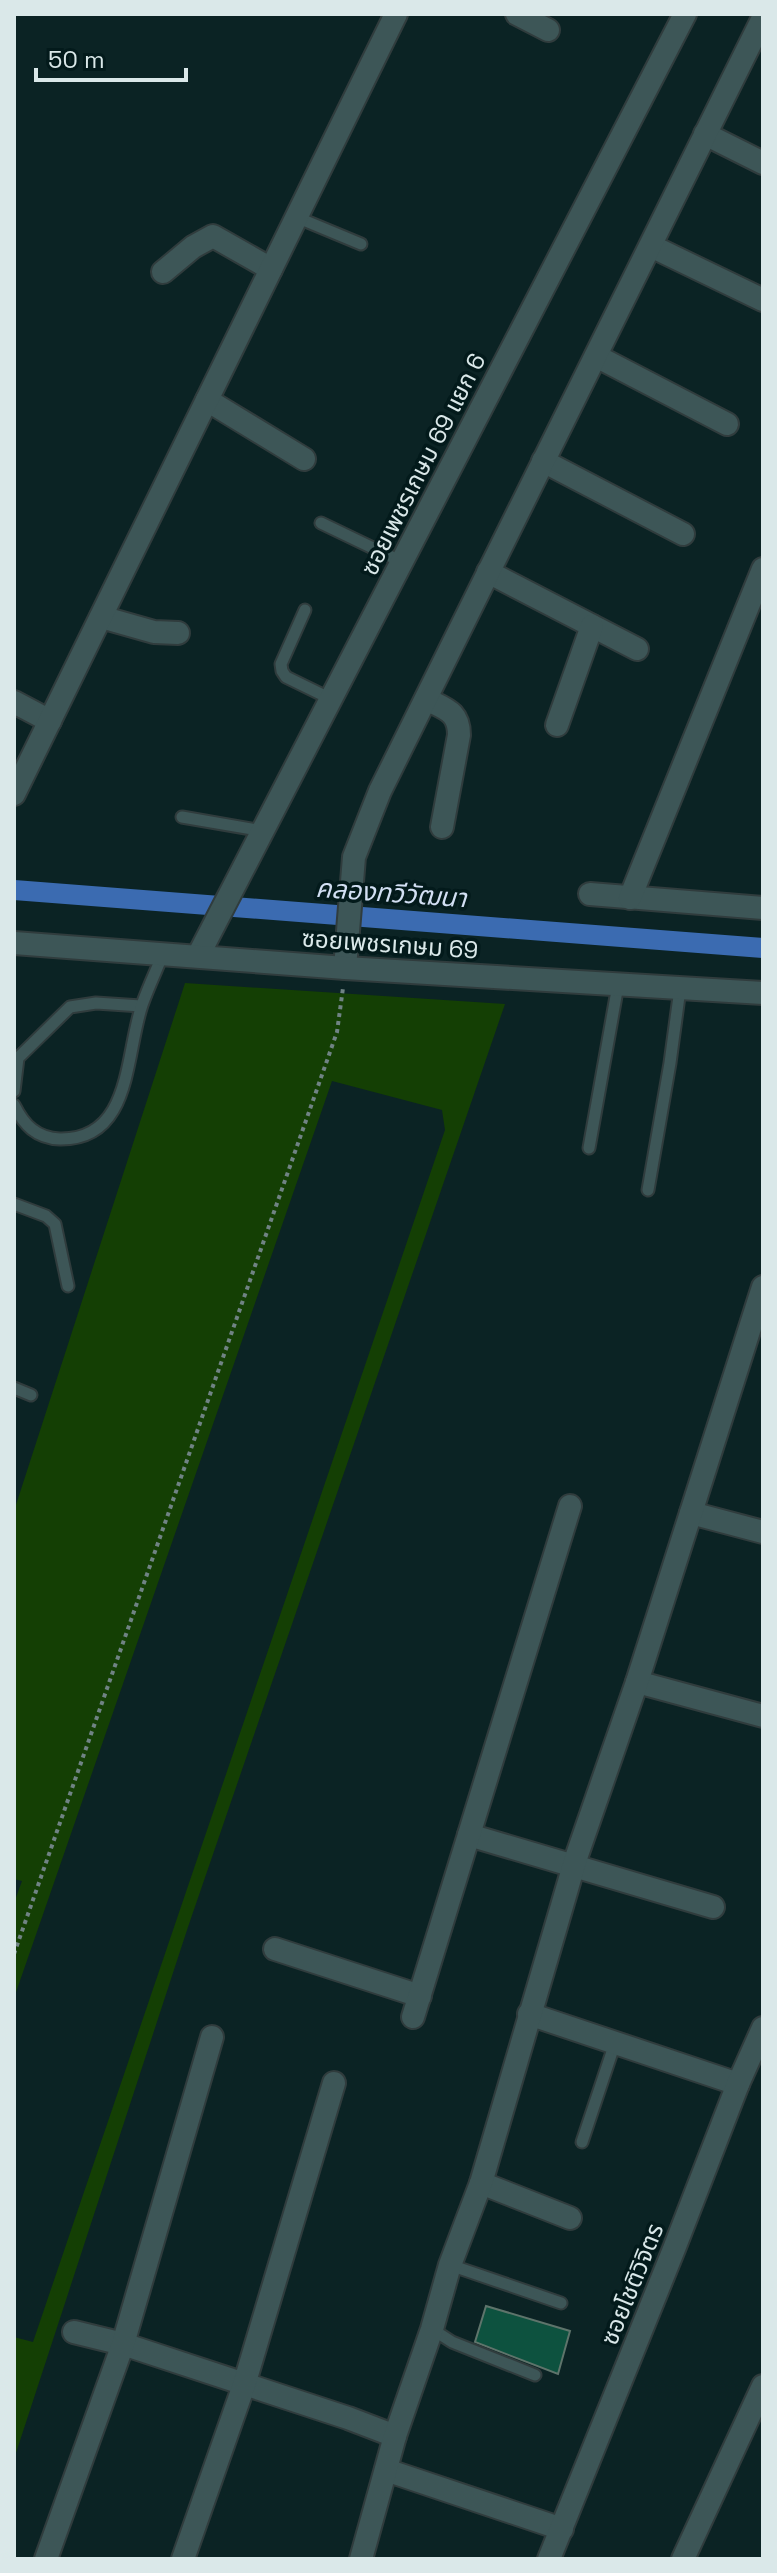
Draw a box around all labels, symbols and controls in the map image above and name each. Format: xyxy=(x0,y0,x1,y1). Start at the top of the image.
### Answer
scale bar xyxy=(36,32,186,82)
text: 50 m xyxy=(48,44,105,75)
street label: ซอยเพชรเกษม 69 แยก 6 xyxy=(354,348,492,580)
water label: คลองทวีวัฒนา xyxy=(314,871,469,915)
street label: ซอยเพชรเกษม 69 xyxy=(301,922,479,966)
street label: ซอยโชติวิจิตร xyxy=(594,2219,670,2349)

